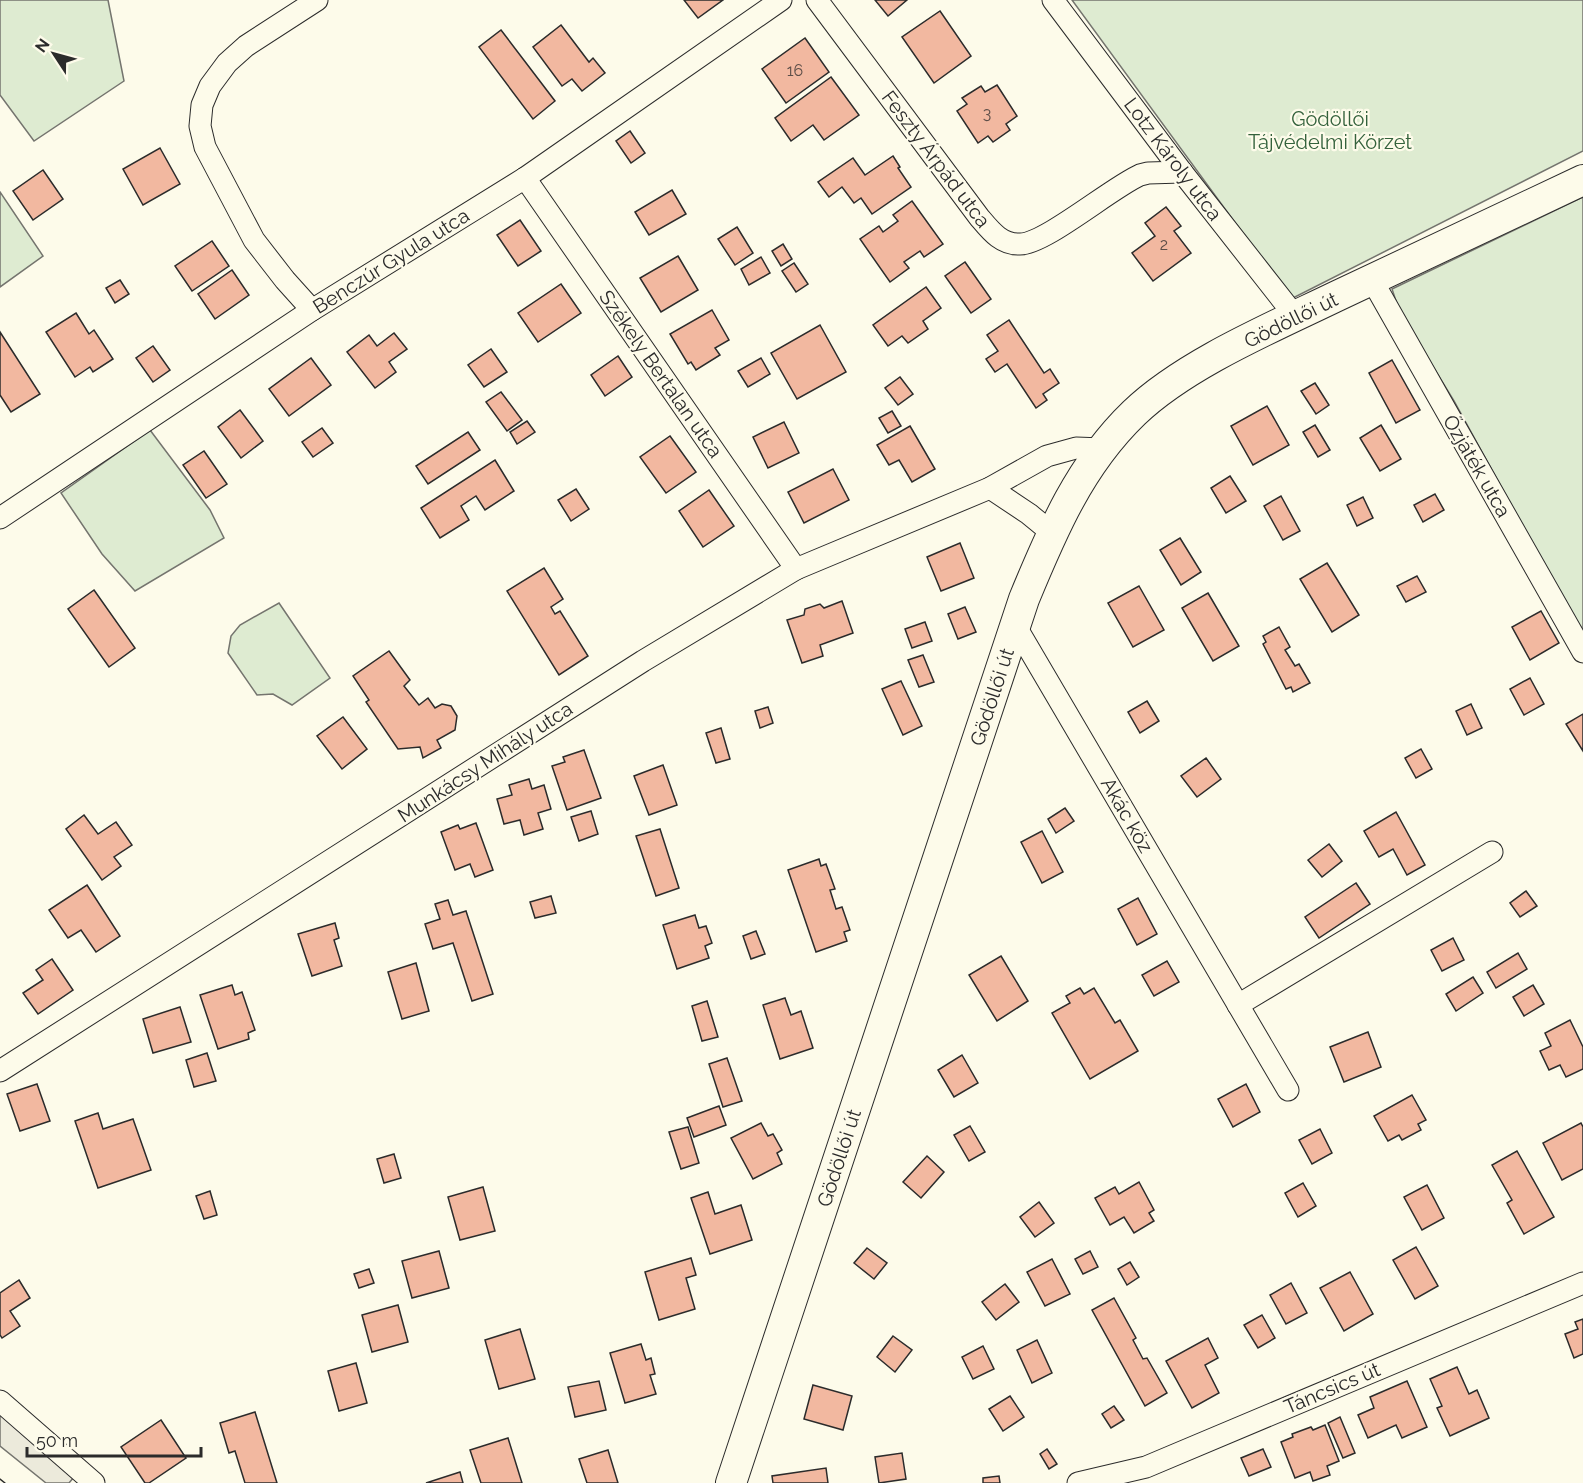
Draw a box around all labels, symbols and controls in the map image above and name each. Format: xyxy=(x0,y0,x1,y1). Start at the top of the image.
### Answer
north arrow xyxy=(24,24,84,84)
text: N xyxy=(31,35,54,56)
house number: 16 xyxy=(787,61,803,80)
street label: Feszty Árpád utca xyxy=(877,86,995,232)
street label: Lotz Károly utca xyxy=(1119,93,1227,225)
house number: 3 xyxy=(983,104,991,123)
park label: Gödöllői Tájvédelmi Körzet xyxy=(1248,107,1412,154)
street label: Benczúr Gyula utca xyxy=(308,203,474,319)
house number: 2 xyxy=(1160,235,1168,254)
street label: Székely Bertalan utca xyxy=(594,286,728,462)
street label: Gödöllői út xyxy=(1240,287,1342,353)
street label: Őzjáték utca xyxy=(1438,410,1516,522)
street label: Gödöllői út xyxy=(965,645,1019,749)
street label: Munkácsy Mihály utca xyxy=(393,696,577,828)
street label: Akác köz xyxy=(1096,773,1158,857)
street label: Gödöllői út xyxy=(812,1106,866,1210)
street label: Táncsics út xyxy=(1280,1357,1384,1419)
scale bar xyxy=(27,1420,201,1458)
text: 50 m xyxy=(36,1430,78,1451)

